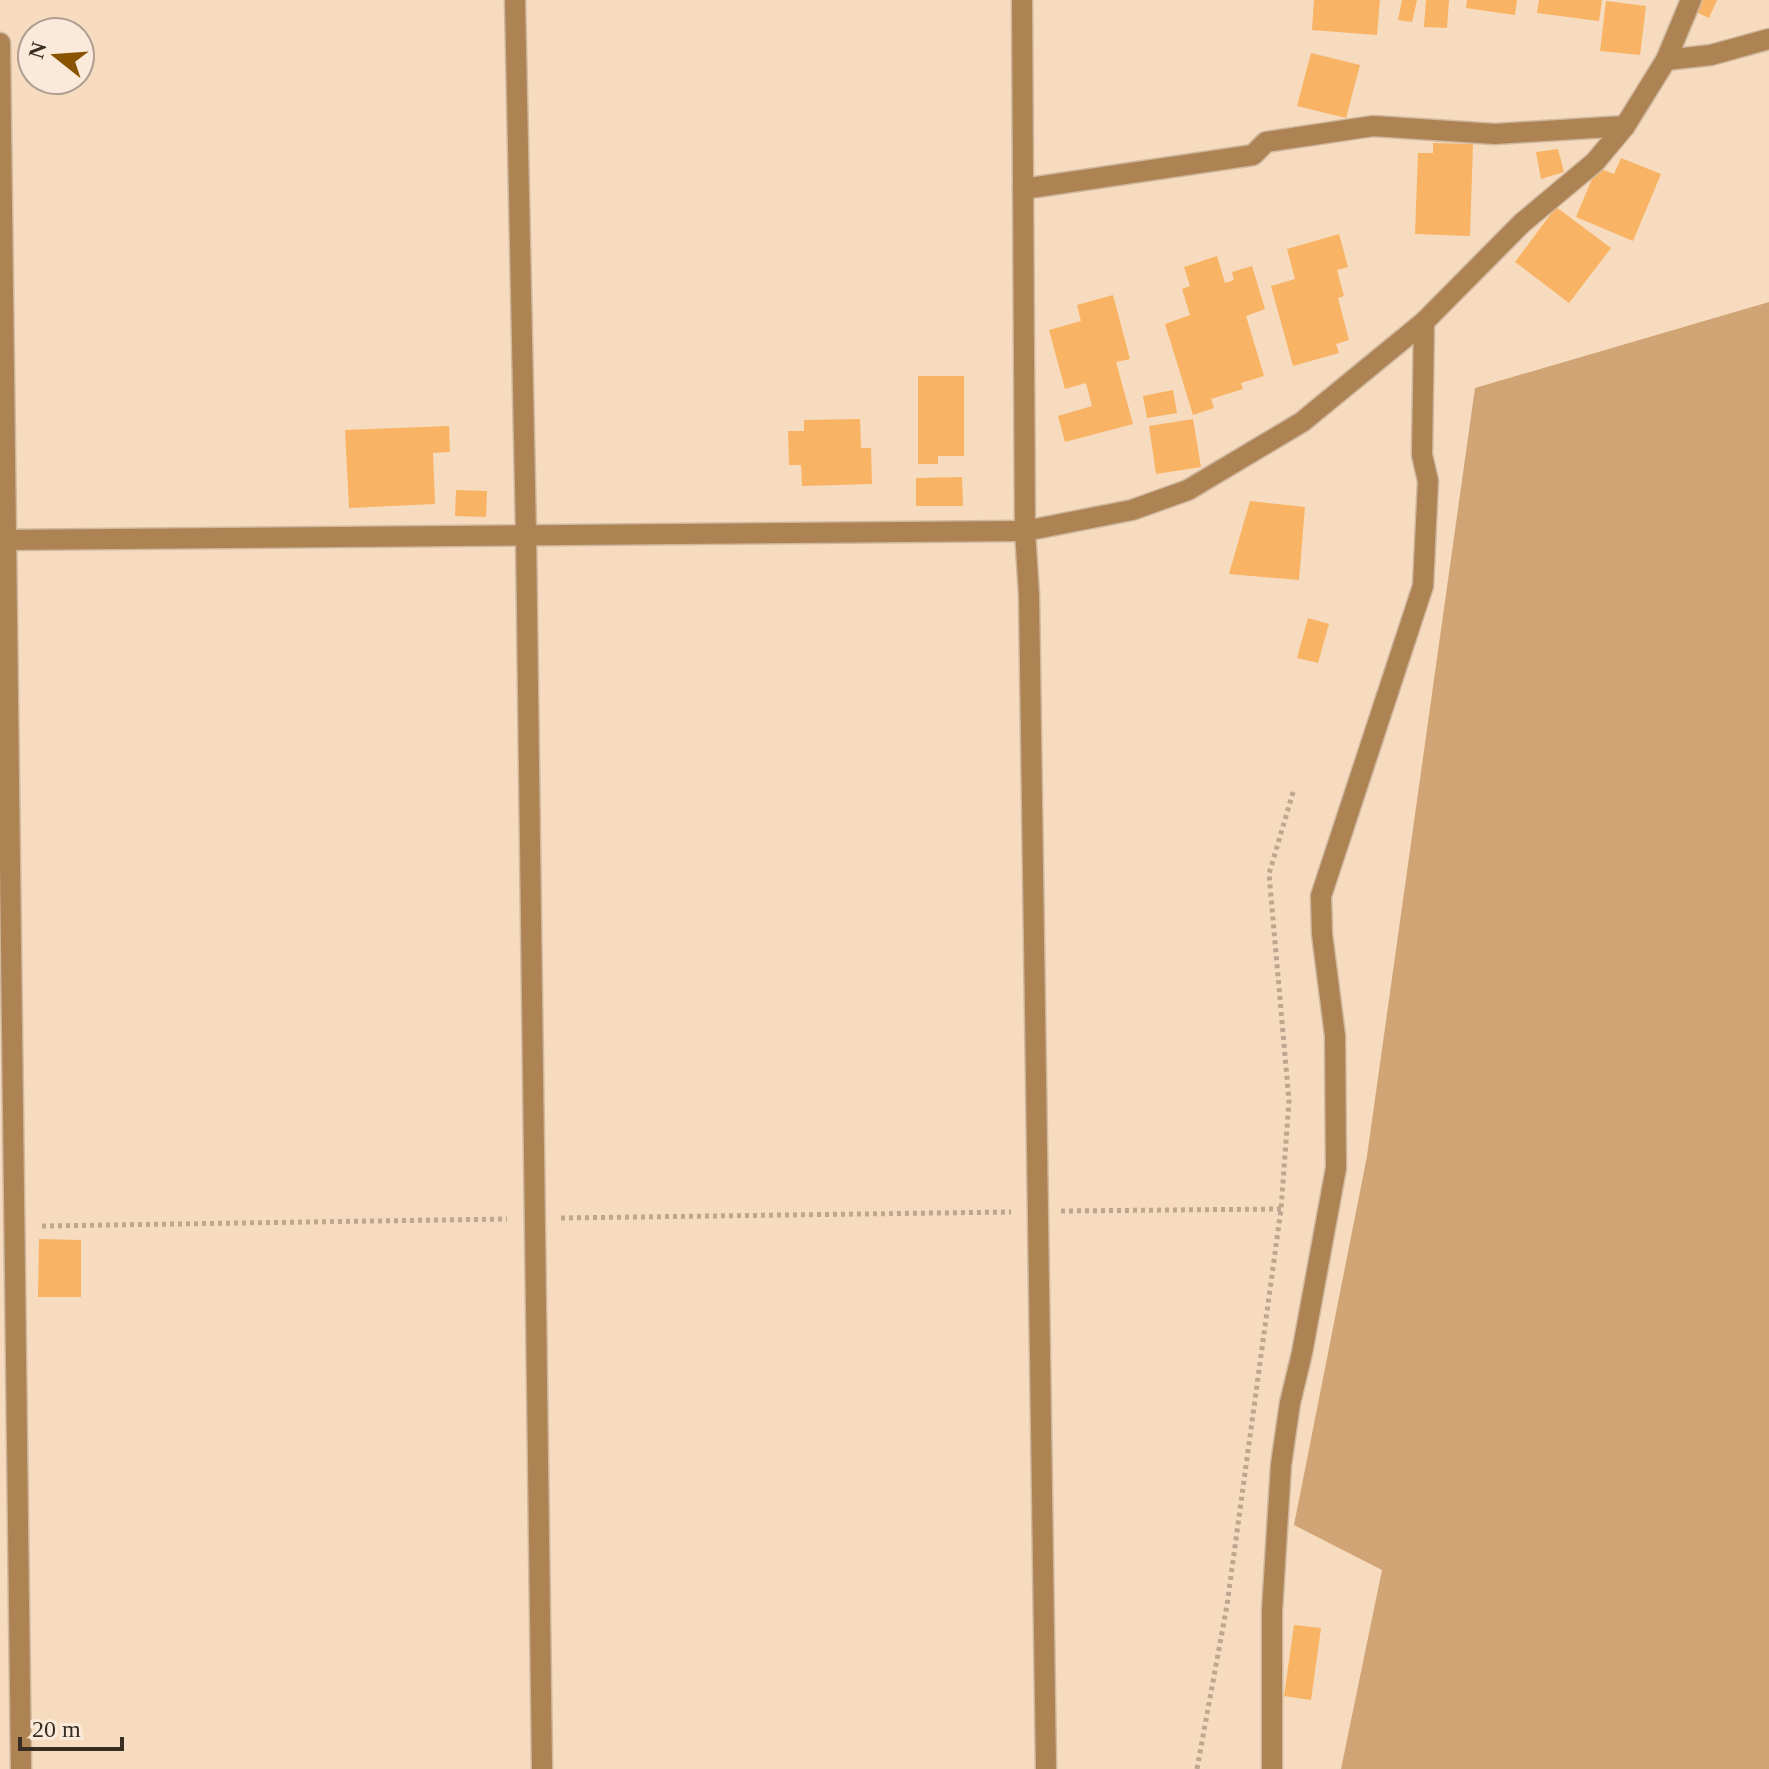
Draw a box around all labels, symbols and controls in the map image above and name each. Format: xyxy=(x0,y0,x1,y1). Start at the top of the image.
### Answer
north arrow xyxy=(16,16,96,96)
text: N xyxy=(23,39,52,62)
scale bar xyxy=(20,1701,122,1751)
text: 20 m xyxy=(32,1716,81,1742)

